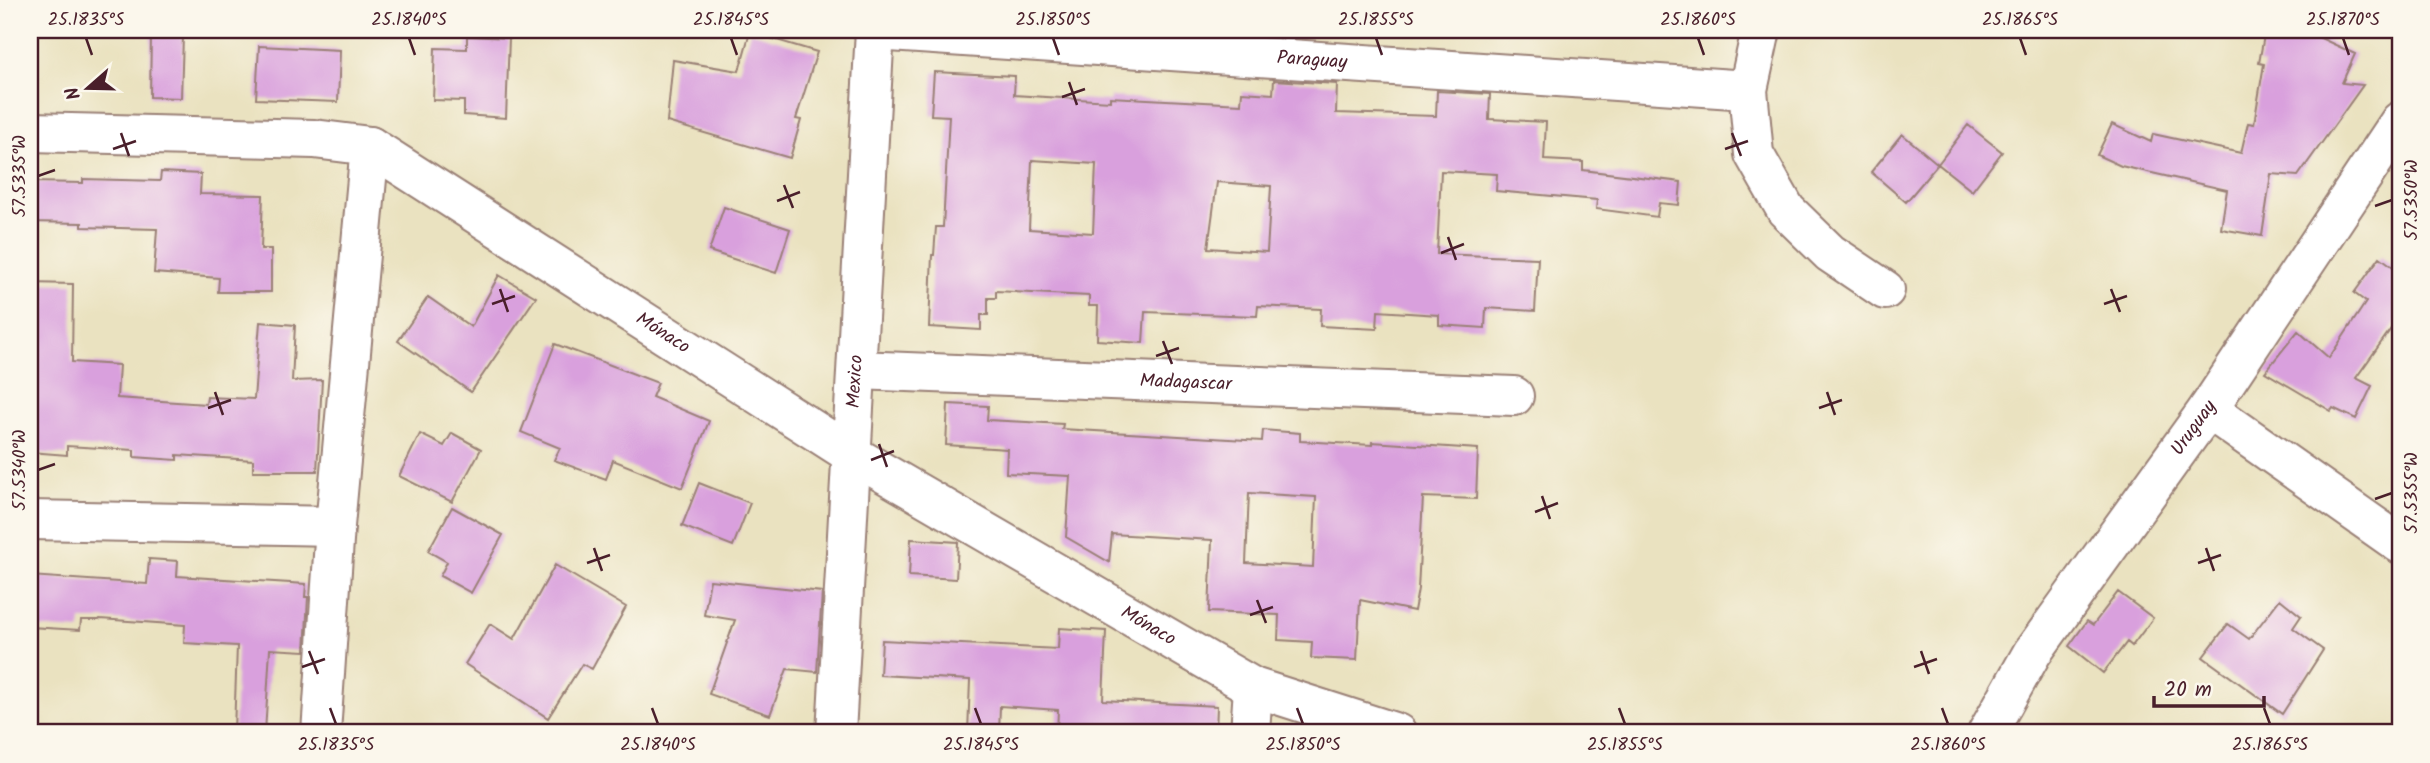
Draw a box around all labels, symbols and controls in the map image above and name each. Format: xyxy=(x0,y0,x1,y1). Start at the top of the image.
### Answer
text: 25.1835°S xyxy=(48,6,125,35)
text: 25.1840°S xyxy=(371,6,447,35)
text: 25.1845°S xyxy=(693,6,770,35)
text: 25.1850°S xyxy=(1015,6,1091,35)
text: 25.1855°S xyxy=(1338,6,1414,35)
text: 25.1860°S xyxy=(1660,6,1736,35)
text: 25.1865°S xyxy=(1982,6,2059,35)
text: 25.1870°S xyxy=(2306,6,2380,35)
street label: Paraguay xyxy=(1276,43,1349,78)
north arrow xyxy=(52,52,122,122)
text: N xyxy=(58,82,90,104)
text: 57.5335°W xyxy=(6,135,35,217)
text: 57.5350°W xyxy=(2398,159,2427,241)
street label: Mónaco xyxy=(629,305,696,362)
street label: Mexico xyxy=(839,354,872,409)
street label: Madagascar xyxy=(1139,366,1234,400)
street label: Uruguay xyxy=(2164,393,2225,462)
text: 57.5340°W xyxy=(6,429,35,511)
text: 57.5355°W xyxy=(2398,452,2427,534)
street label: Mónaco xyxy=(1115,598,1181,654)
scale bar xyxy=(2154,665,2264,709)
text: 20 m xyxy=(2164,674,2212,707)
text: 25.1835°S xyxy=(298,731,375,760)
text: 25.1840°S xyxy=(620,731,696,760)
text: 25.1845°S xyxy=(943,731,1020,760)
text: 25.1850°S xyxy=(1265,731,1341,760)
text: 25.1855°S xyxy=(1587,731,1663,760)
text: 25.1860°S xyxy=(1910,731,1986,760)
text: 25.1865°S xyxy=(2232,731,2309,760)

